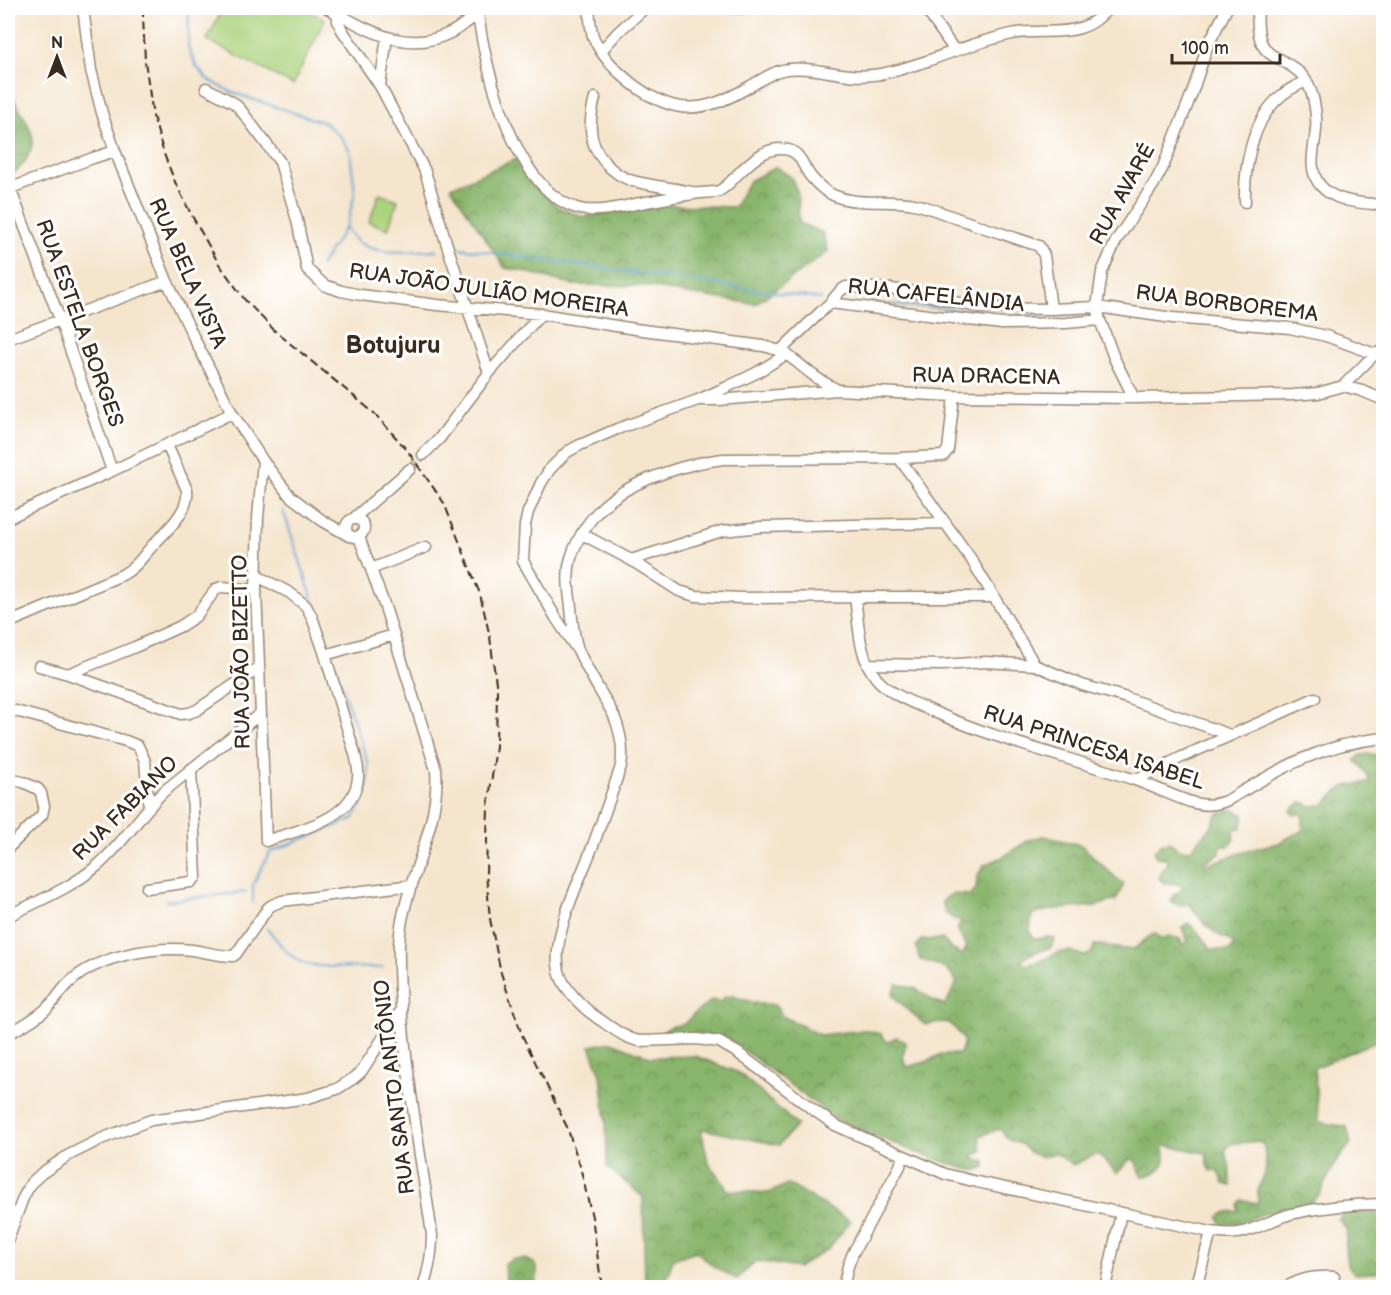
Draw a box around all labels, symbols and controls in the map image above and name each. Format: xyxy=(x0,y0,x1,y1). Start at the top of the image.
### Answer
north arrow xyxy=(27,27,87,87)
scale bar xyxy=(1172,27,1280,65)
text: N xyxy=(51,34,63,53)
text: 100 m xyxy=(1181,38,1229,59)
street label: RUA AVARÉ xyxy=(1084,139,1160,249)
street label: RUA BELA VISTA xyxy=(143,194,232,352)
street label: RUA ESTELA BORGES xyxy=(30,216,129,430)
street label: RUA JOÃO JULIÃO MOREIRA xyxy=(347,258,631,323)
street label: RUA CAFELÂNDIA xyxy=(846,274,1026,317)
street label: RUA BORBOREMA xyxy=(1134,280,1320,327)
district label: Botujuru xyxy=(346,331,441,360)
street label: RUA DRACENA xyxy=(912,363,1060,390)
street label: RUA JOÃO BIZETTO xyxy=(227,554,256,750)
street label: RUA PRINCESA ISABEL xyxy=(980,700,1208,795)
street label: RUA FABIANO xyxy=(68,751,183,866)
street label: RUA SANTO ANTÔNIO xyxy=(369,978,420,1196)

